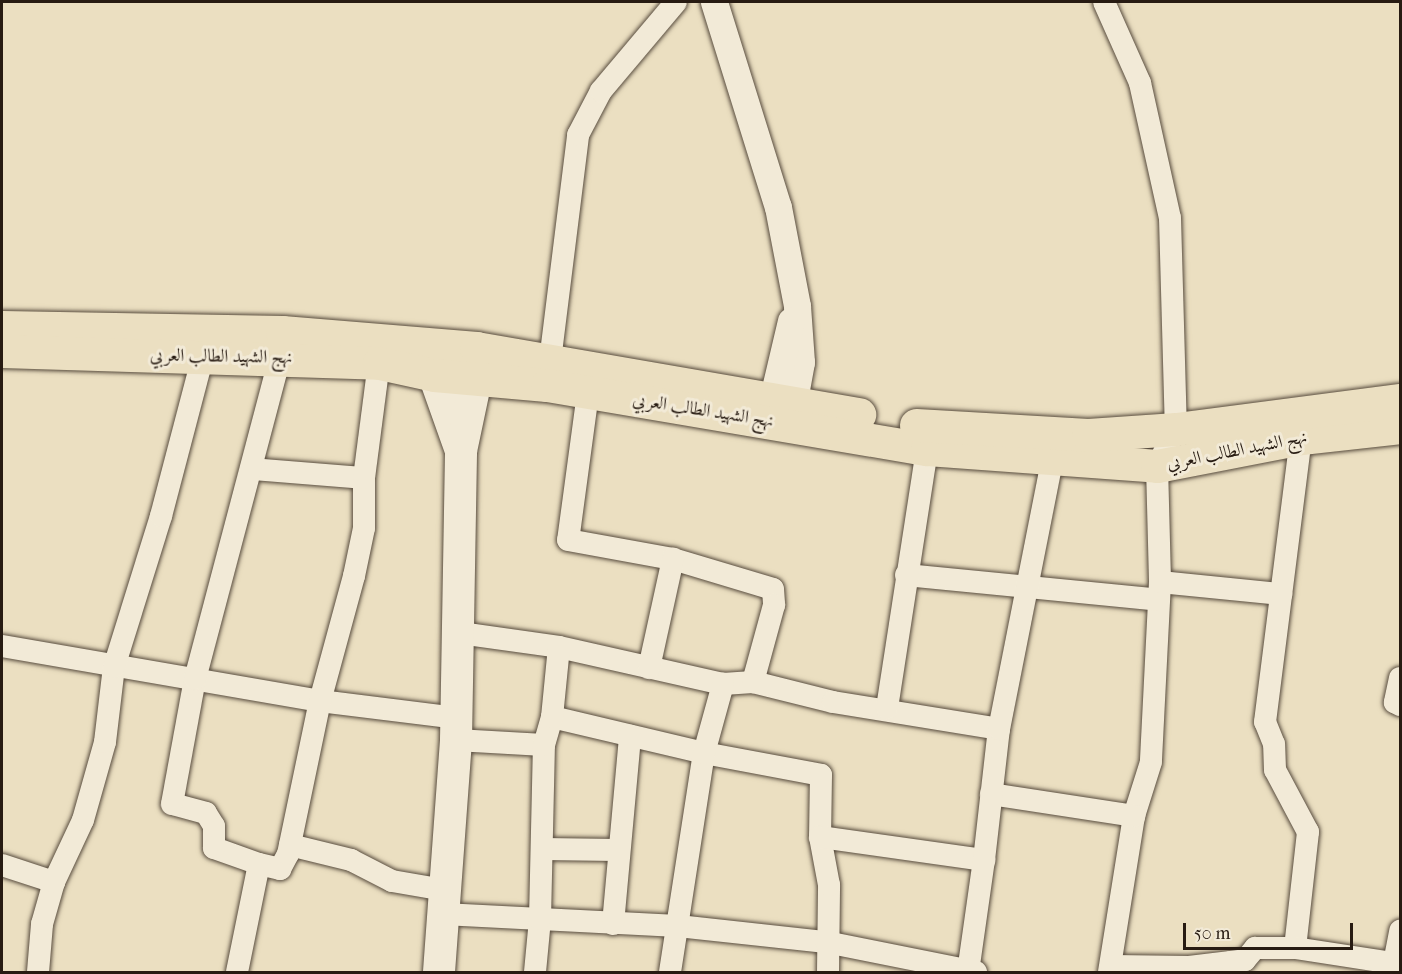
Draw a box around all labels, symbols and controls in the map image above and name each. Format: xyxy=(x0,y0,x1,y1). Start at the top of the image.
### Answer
street label: نهج الشهيد الطالب العربي xyxy=(150,345,292,369)
street label: نهج الشهيد الطالب العربي xyxy=(631,389,775,433)
street label: نهج الشهيد الطالب العربي xyxy=(1165,427,1309,475)
scale bar xyxy=(1186,911,1356,949)
text: 50 m xyxy=(1194,923,1230,944)

